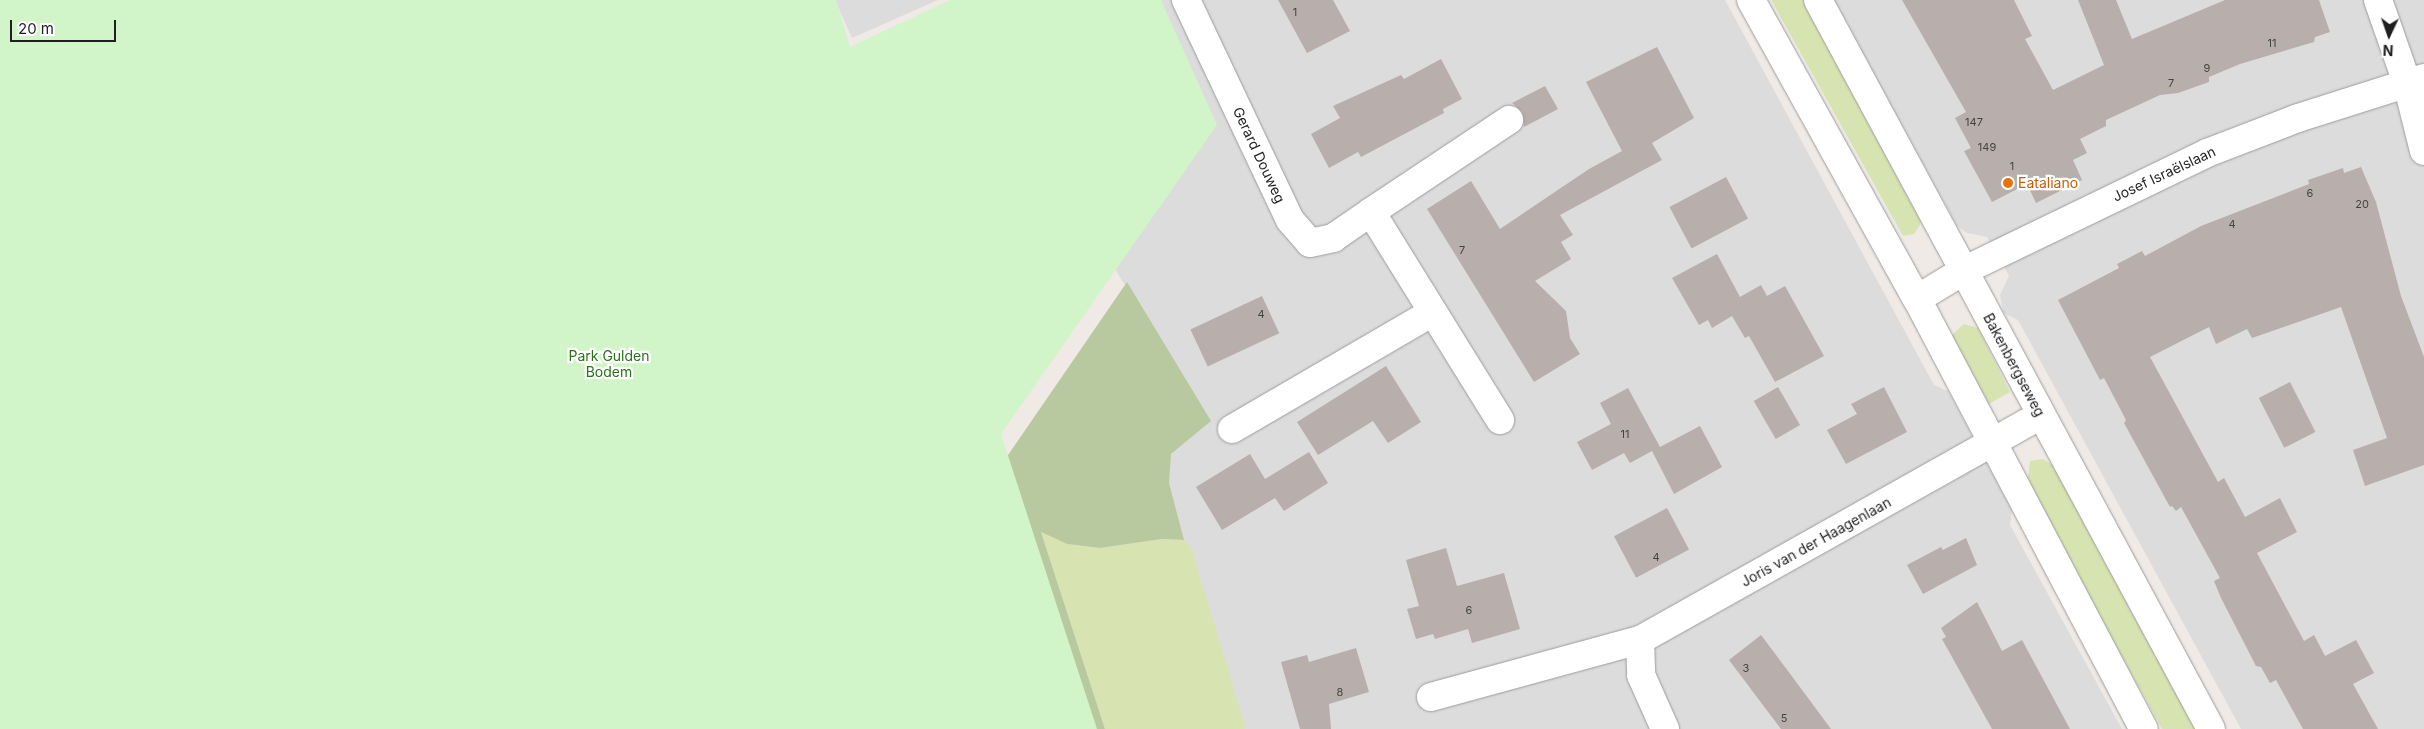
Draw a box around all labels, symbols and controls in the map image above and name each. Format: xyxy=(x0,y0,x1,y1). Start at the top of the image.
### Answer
house number: 1 xyxy=(1293,5,1297,19)
scale bar xyxy=(12,10,119,42)
north arrow xyxy=(2364,10,2414,60)
text: 20 m xyxy=(18,19,54,38)
house number: 11 xyxy=(2268,36,2276,50)
text: N xyxy=(2382,42,2394,59)
house number: 9 xyxy=(2204,61,2210,75)
house number: 7 xyxy=(2168,76,2174,90)
street label: Gerard Douweg xyxy=(1229,104,1289,206)
house number: 147 xyxy=(1965,115,1983,129)
house number: 149 xyxy=(1978,140,1996,154)
street label: Josef Israëlslaan xyxy=(2110,143,2218,205)
house number: 1 xyxy=(2010,159,2014,173)
place label: Eataliano xyxy=(2018,175,2078,191)
marker: Eataliano xyxy=(2002,177,2014,189)
house number: 6 xyxy=(2307,186,2313,200)
house number: 20 xyxy=(2355,197,2369,211)
house number: 4 xyxy=(2228,217,2236,231)
house number: 7 xyxy=(1459,243,1465,257)
house number: 4 xyxy=(1257,307,1265,321)
street label: Bakenbergseweg xyxy=(1980,311,2048,419)
park label: Park Gulden Bodem xyxy=(568,348,650,381)
house number: 11 xyxy=(1621,427,1629,441)
street label: Joris van der Haagenlaan xyxy=(1738,494,1894,590)
house number: 4 xyxy=(1652,550,1660,564)
house number: 6 xyxy=(1466,603,1472,617)
house number: 3 xyxy=(1743,661,1749,675)
house number: 8 xyxy=(1337,685,1343,699)
house number: 5 xyxy=(1781,711,1787,725)

